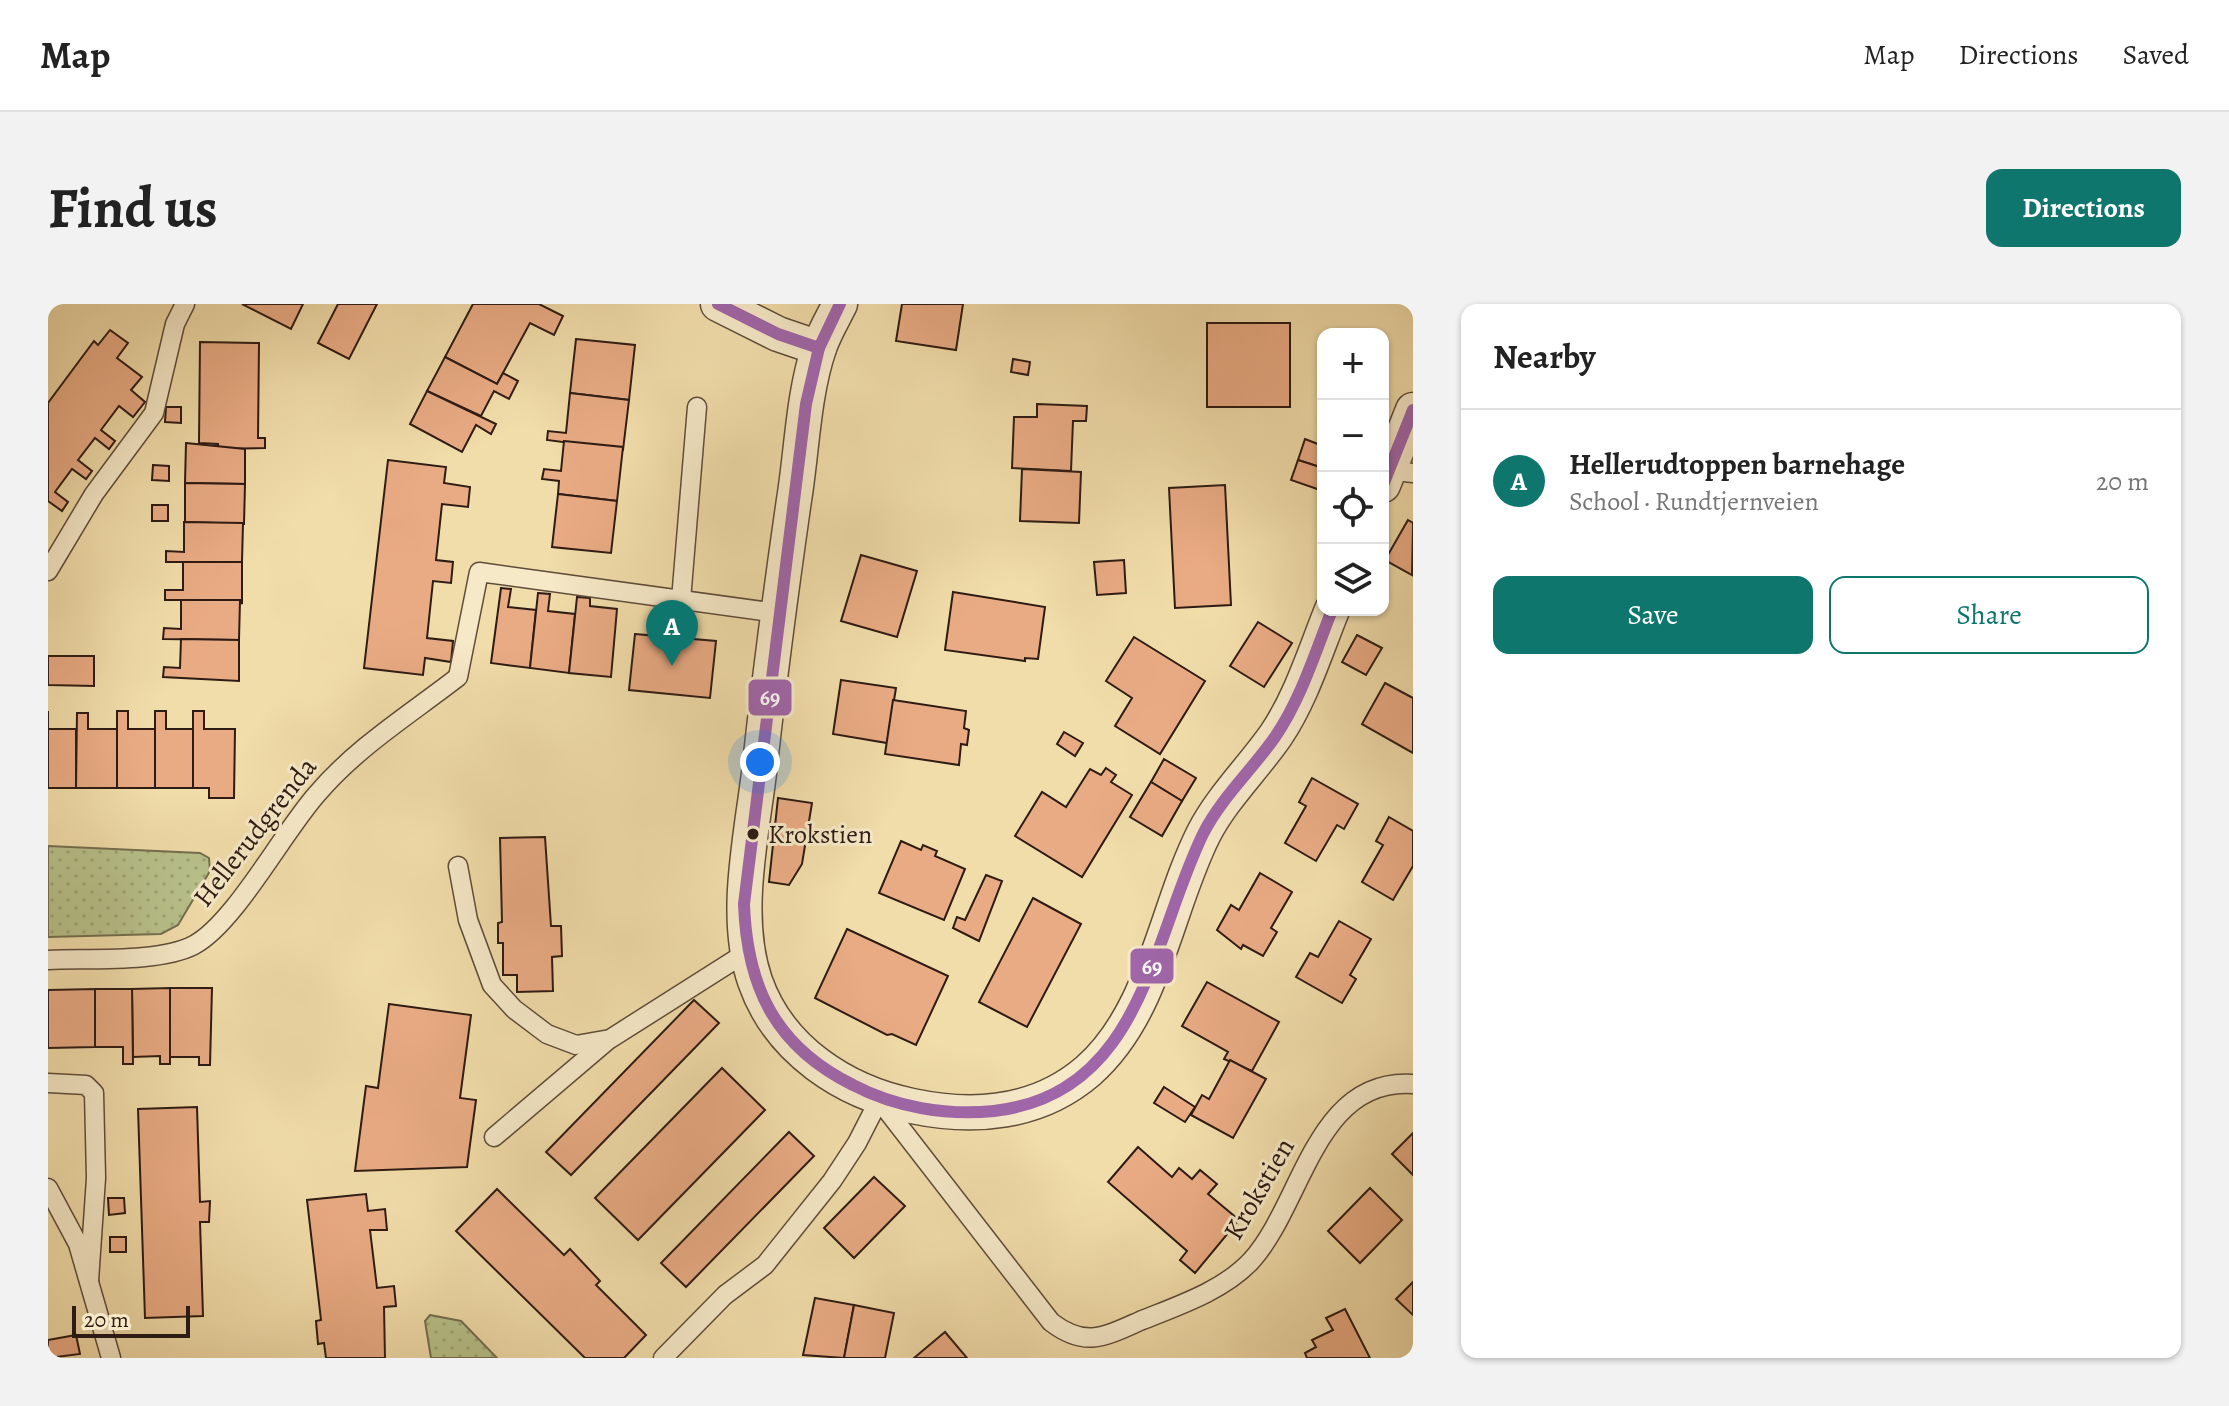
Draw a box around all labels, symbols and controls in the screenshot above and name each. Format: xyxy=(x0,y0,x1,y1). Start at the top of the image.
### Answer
text: Map xyxy=(40,29,110,81)
text: Map xyxy=(1863,36,1914,74)
text: Directions xyxy=(1958,36,2079,74)
text: Saved xyxy=(2123,36,2189,74)
button: Directions xyxy=(1986,169,2181,247)
text: Find us xyxy=(48,170,218,246)
map controls xyxy=(1317,328,1389,616)
button: + xyxy=(1317,328,1389,400)
text: Nearby xyxy=(1493,333,1596,380)
button: − xyxy=(1317,400,1389,472)
text: Hellerudtoppen barnehage xyxy=(1569,444,1905,484)
text: A xyxy=(1511,464,1527,499)
text: 20 m xyxy=(2096,464,2149,499)
button: locate xyxy=(1317,472,1389,544)
text: School · Rundtjernveien xyxy=(1569,484,1819,519)
button: layers xyxy=(1317,544,1389,616)
button: Save xyxy=(1493,576,1813,654)
button: Share xyxy=(1829,576,2149,654)
pin: A xyxy=(646,600,698,666)
line badge: 69 xyxy=(747,678,793,717)
text: 69 xyxy=(760,683,780,713)
your location xyxy=(740,742,780,782)
street label: Hellerudgrenda xyxy=(184,749,326,915)
place label: Krokstien xyxy=(768,817,872,852)
marker: Krokstien xyxy=(745,826,761,842)
line badge: 69 xyxy=(1129,947,1175,985)
text: 69 xyxy=(1142,952,1162,982)
street label: Krokstien xyxy=(1215,1131,1303,1247)
scale bar xyxy=(72,1302,190,1338)
text: 20 m xyxy=(84,1305,129,1335)

